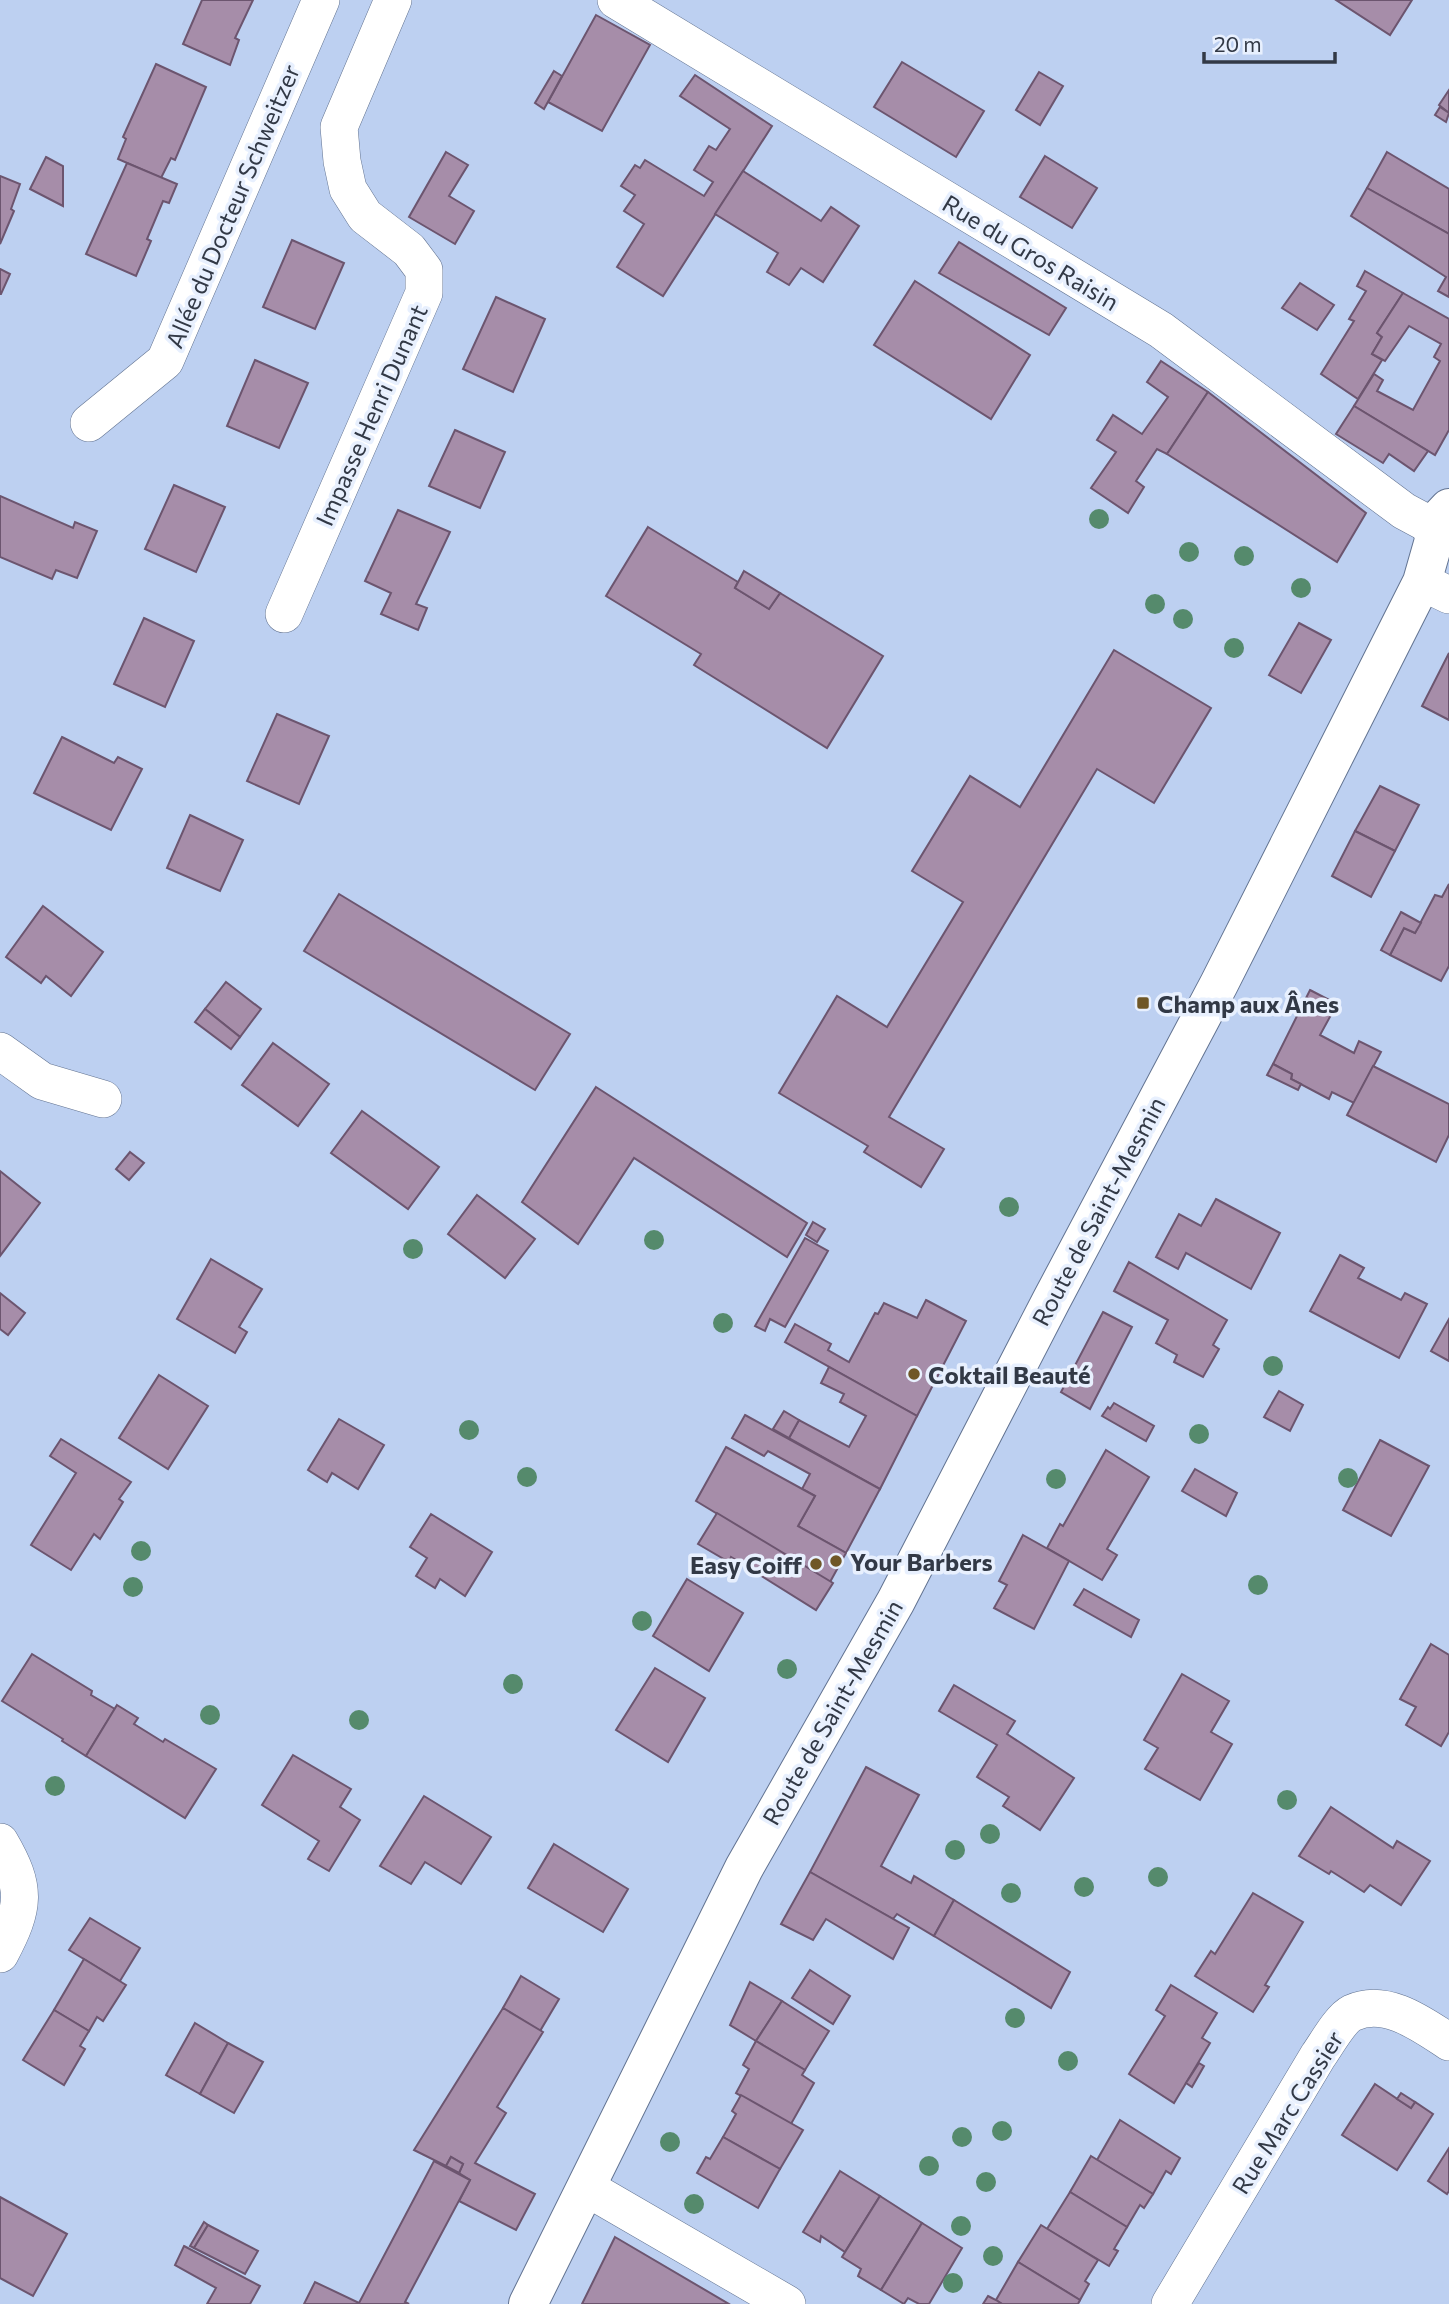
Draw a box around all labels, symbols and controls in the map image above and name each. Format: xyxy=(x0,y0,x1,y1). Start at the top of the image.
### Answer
scale bar xyxy=(1204,21,1335,65)
text: 20 m xyxy=(1214,31,1262,56)
street label: Allée du Docteur Schweitzer xyxy=(159,59,305,352)
street label: Rue du Gros Raisin xyxy=(938,188,1124,316)
street label: Impasse Henri Dunant xyxy=(309,300,433,530)
place label: Champ aux Ânes xyxy=(1157,989,1339,1018)
marker: Champ aux Ânes xyxy=(1135,995,1151,1011)
street label: Route de Saint-Mesmin xyxy=(1025,1092,1171,1330)
place label: Coktail Beauté xyxy=(928,1360,1091,1389)
marker: Coktail Beauté xyxy=(906,1366,922,1382)
place label: Your Barbers xyxy=(850,1547,993,1576)
place label: Easy Coiff xyxy=(690,1550,803,1579)
marker: Your Barbers xyxy=(828,1553,844,1569)
marker: Easy Coiff xyxy=(808,1556,824,1572)
street label: Route de Saint-Mesmin xyxy=(756,1594,908,1830)
street label: Rue Marc Cassier xyxy=(1225,2025,1349,2199)

